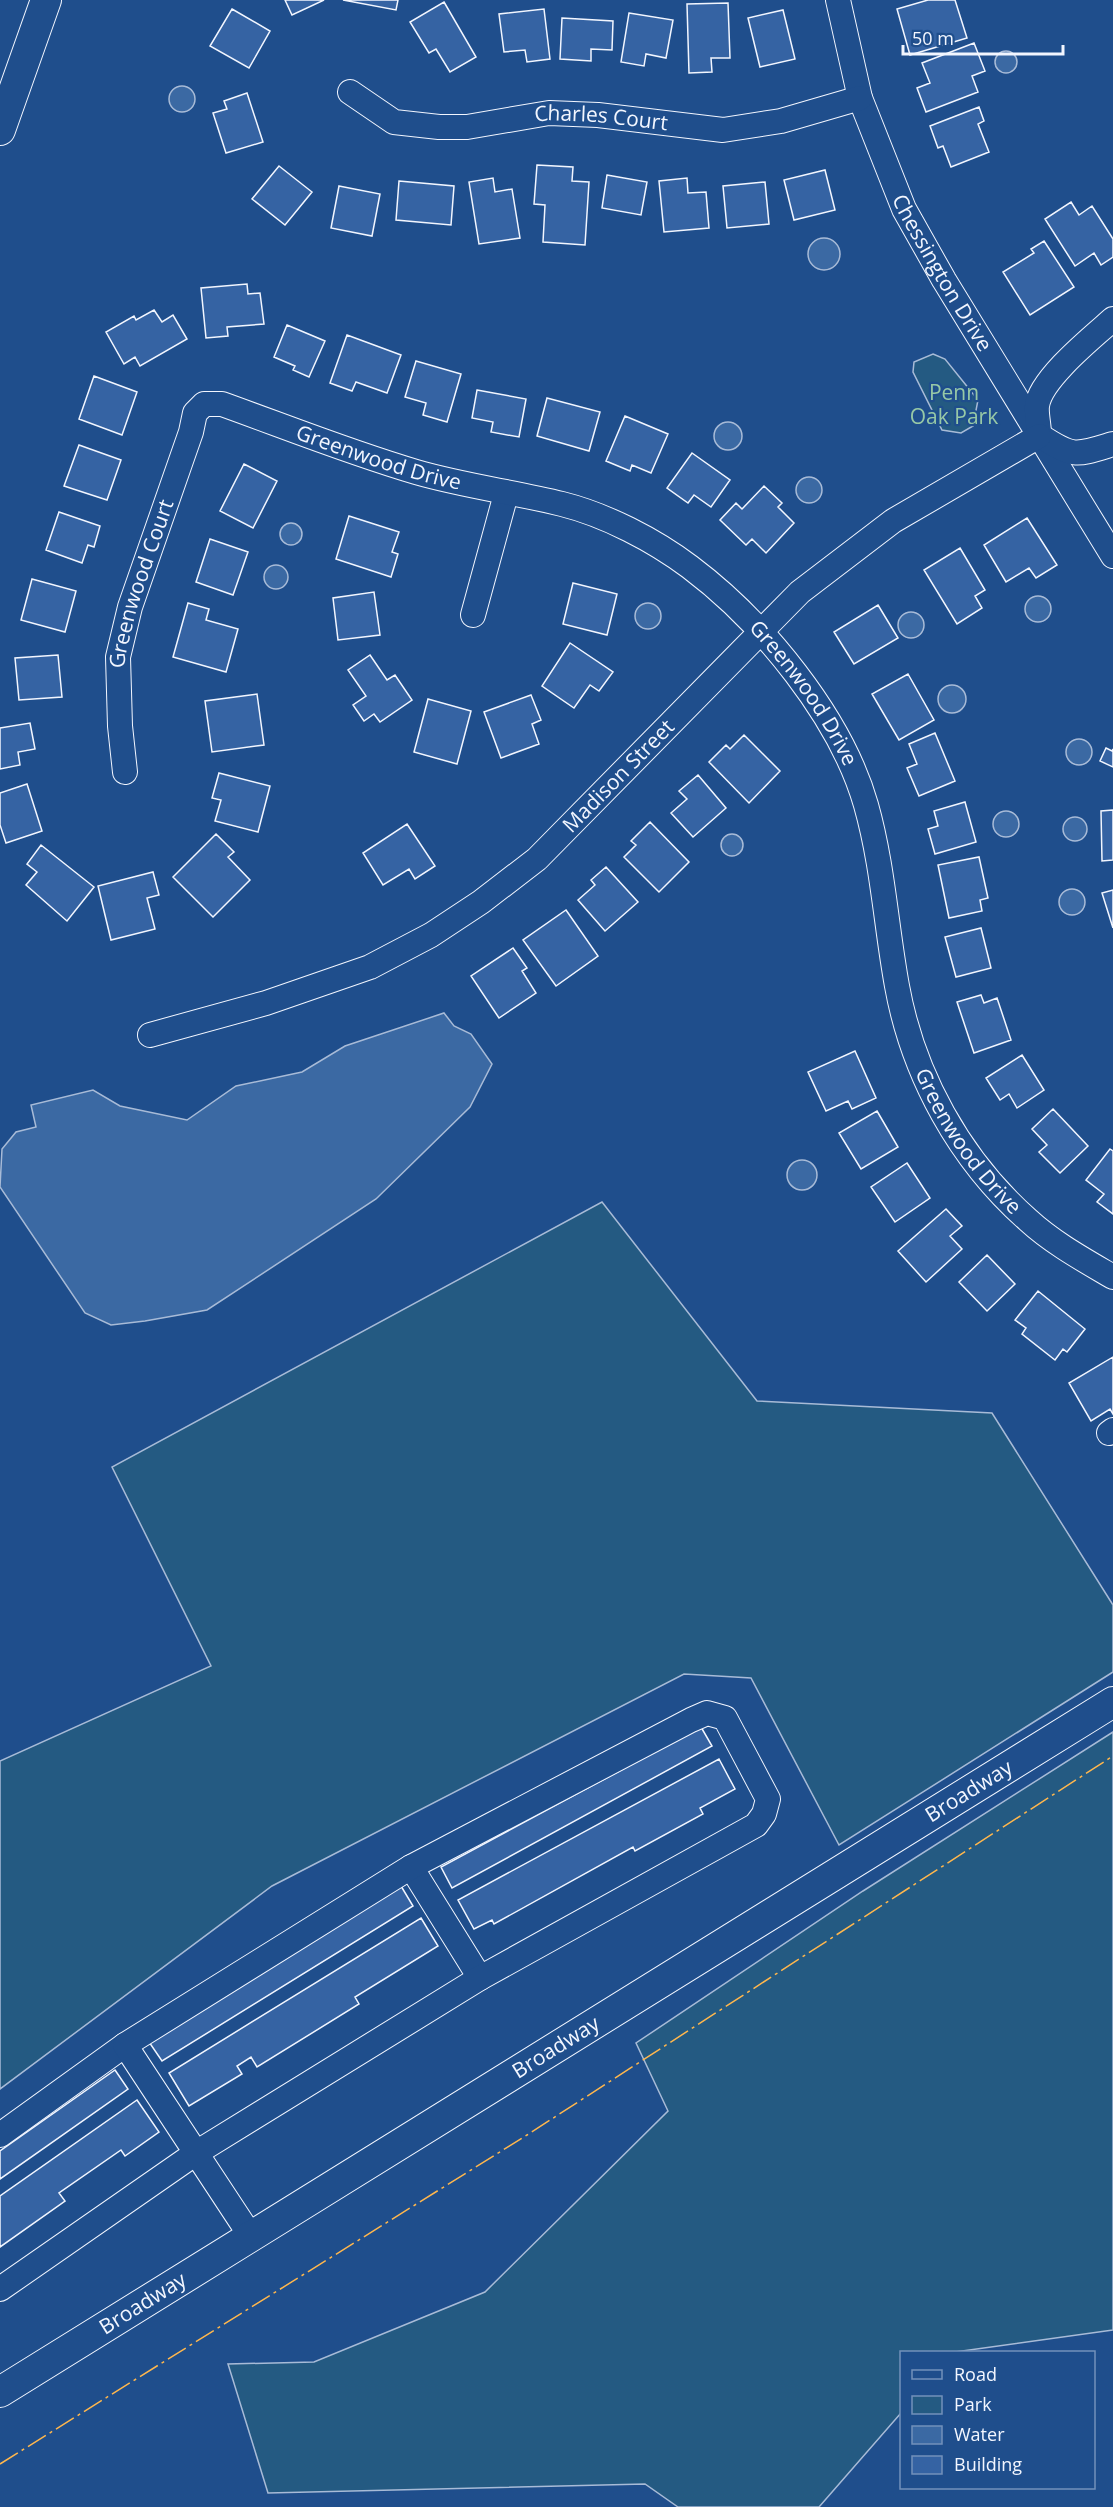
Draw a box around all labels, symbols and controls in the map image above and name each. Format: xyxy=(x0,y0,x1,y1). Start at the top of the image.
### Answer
scale bar xyxy=(903,18,1064,56)
text: 50 m xyxy=(912,26,954,50)
street label: Charles Court xyxy=(532,98,669,136)
street label: Chessington Drive xyxy=(887,190,999,356)
park label: Penn Oak Park xyxy=(910,378,998,430)
street label: Greenwood Drive xyxy=(293,418,464,496)
street label: Greenwood Court xyxy=(103,496,179,668)
street label: Greenwood Drive xyxy=(744,614,865,770)
street label: Madison Street xyxy=(556,713,680,838)
street label: Greenwood Drive xyxy=(910,1064,1028,1220)
street label: Broadway xyxy=(919,1753,1018,1828)
street label: Broadway xyxy=(506,2009,605,2084)
street label: Broadway xyxy=(93,2265,192,2340)
legend xyxy=(900,2351,1095,2489)
text: Road xyxy=(954,2362,997,2386)
text: Park xyxy=(954,2392,992,2416)
text: Water xyxy=(954,2422,1005,2446)
text: Building xyxy=(954,2452,1022,2476)

